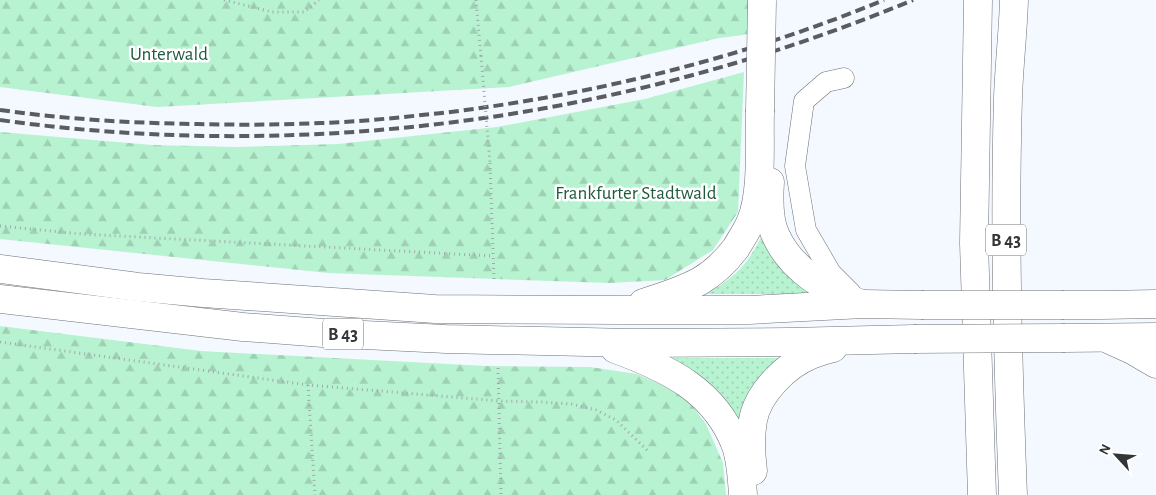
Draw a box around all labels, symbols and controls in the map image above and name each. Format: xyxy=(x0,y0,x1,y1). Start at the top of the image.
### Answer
park label: Unterwald xyxy=(130,45,208,64)
park label: Frankfurter Stadtwald xyxy=(555,184,717,203)
road number: B 43 xyxy=(986,224,1026,256)
road number: B 43 xyxy=(323,318,363,349)
north arrow xyxy=(1091,430,1141,480)
text: N xyxy=(1097,442,1114,457)

